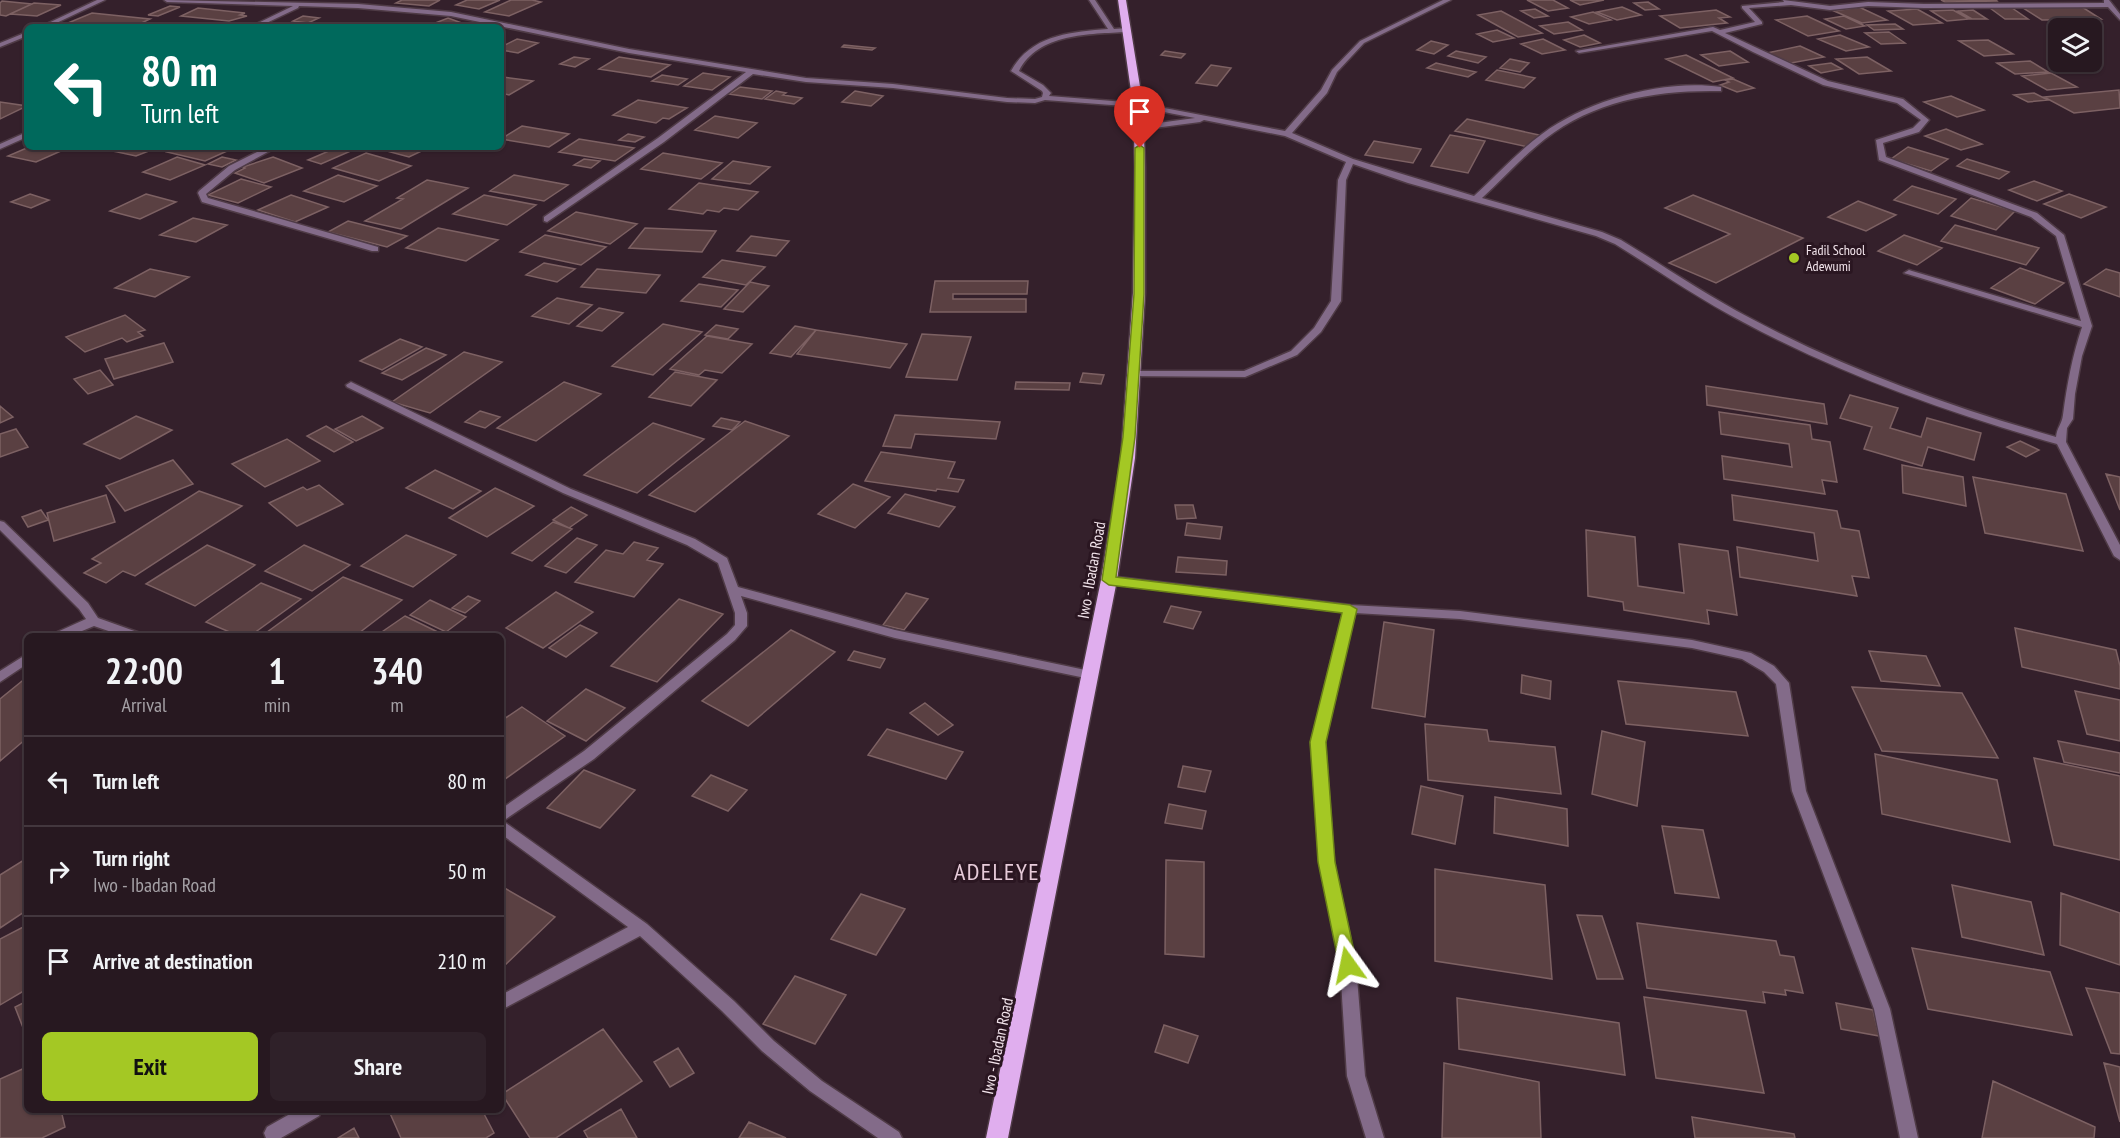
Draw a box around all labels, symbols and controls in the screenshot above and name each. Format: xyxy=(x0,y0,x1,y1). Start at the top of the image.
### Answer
map controls xyxy=(2048,18,2102,72)
button: layers xyxy=(2048,18,2102,72)
text: 80 m xyxy=(141,43,218,98)
icon: left xyxy=(42,48,120,126)
pin xyxy=(1114,86,1165,148)
icon: arrive xyxy=(1123,95,1156,128)
text: Turn left xyxy=(141,96,219,130)
place label: Fadil School Adewumi xyxy=(1806,241,1866,275)
marker: Fadil School Adewumi xyxy=(1787,251,1801,265)
street label: Iwo - Ibadan Road xyxy=(1073,520,1109,620)
text: 22:00 xyxy=(105,647,183,694)
text: 1 xyxy=(268,647,286,694)
text: 340 xyxy=(371,647,423,694)
text: Arrival xyxy=(121,692,167,718)
text: min xyxy=(264,692,290,718)
text: m xyxy=(391,692,404,718)
icon: left xyxy=(42,765,75,798)
text: Turn left xyxy=(93,767,159,795)
text: 80 m xyxy=(447,767,486,795)
text: Turn right xyxy=(93,844,170,872)
icon: right xyxy=(42,855,75,888)
district label: ADELEYE xyxy=(954,856,1040,887)
text: 50 m xyxy=(447,857,486,885)
text: Iwo - Ibadan Road xyxy=(93,872,216,898)
position arrow xyxy=(1316,933,1380,997)
icon: arrive xyxy=(42,945,75,978)
text: Arrive at destination xyxy=(93,947,253,975)
text: 210 m xyxy=(437,947,486,975)
street label: Iwo - Ibadan Road xyxy=(977,996,1017,1096)
button: Exit xyxy=(42,1032,258,1101)
button: Share xyxy=(270,1032,486,1101)

